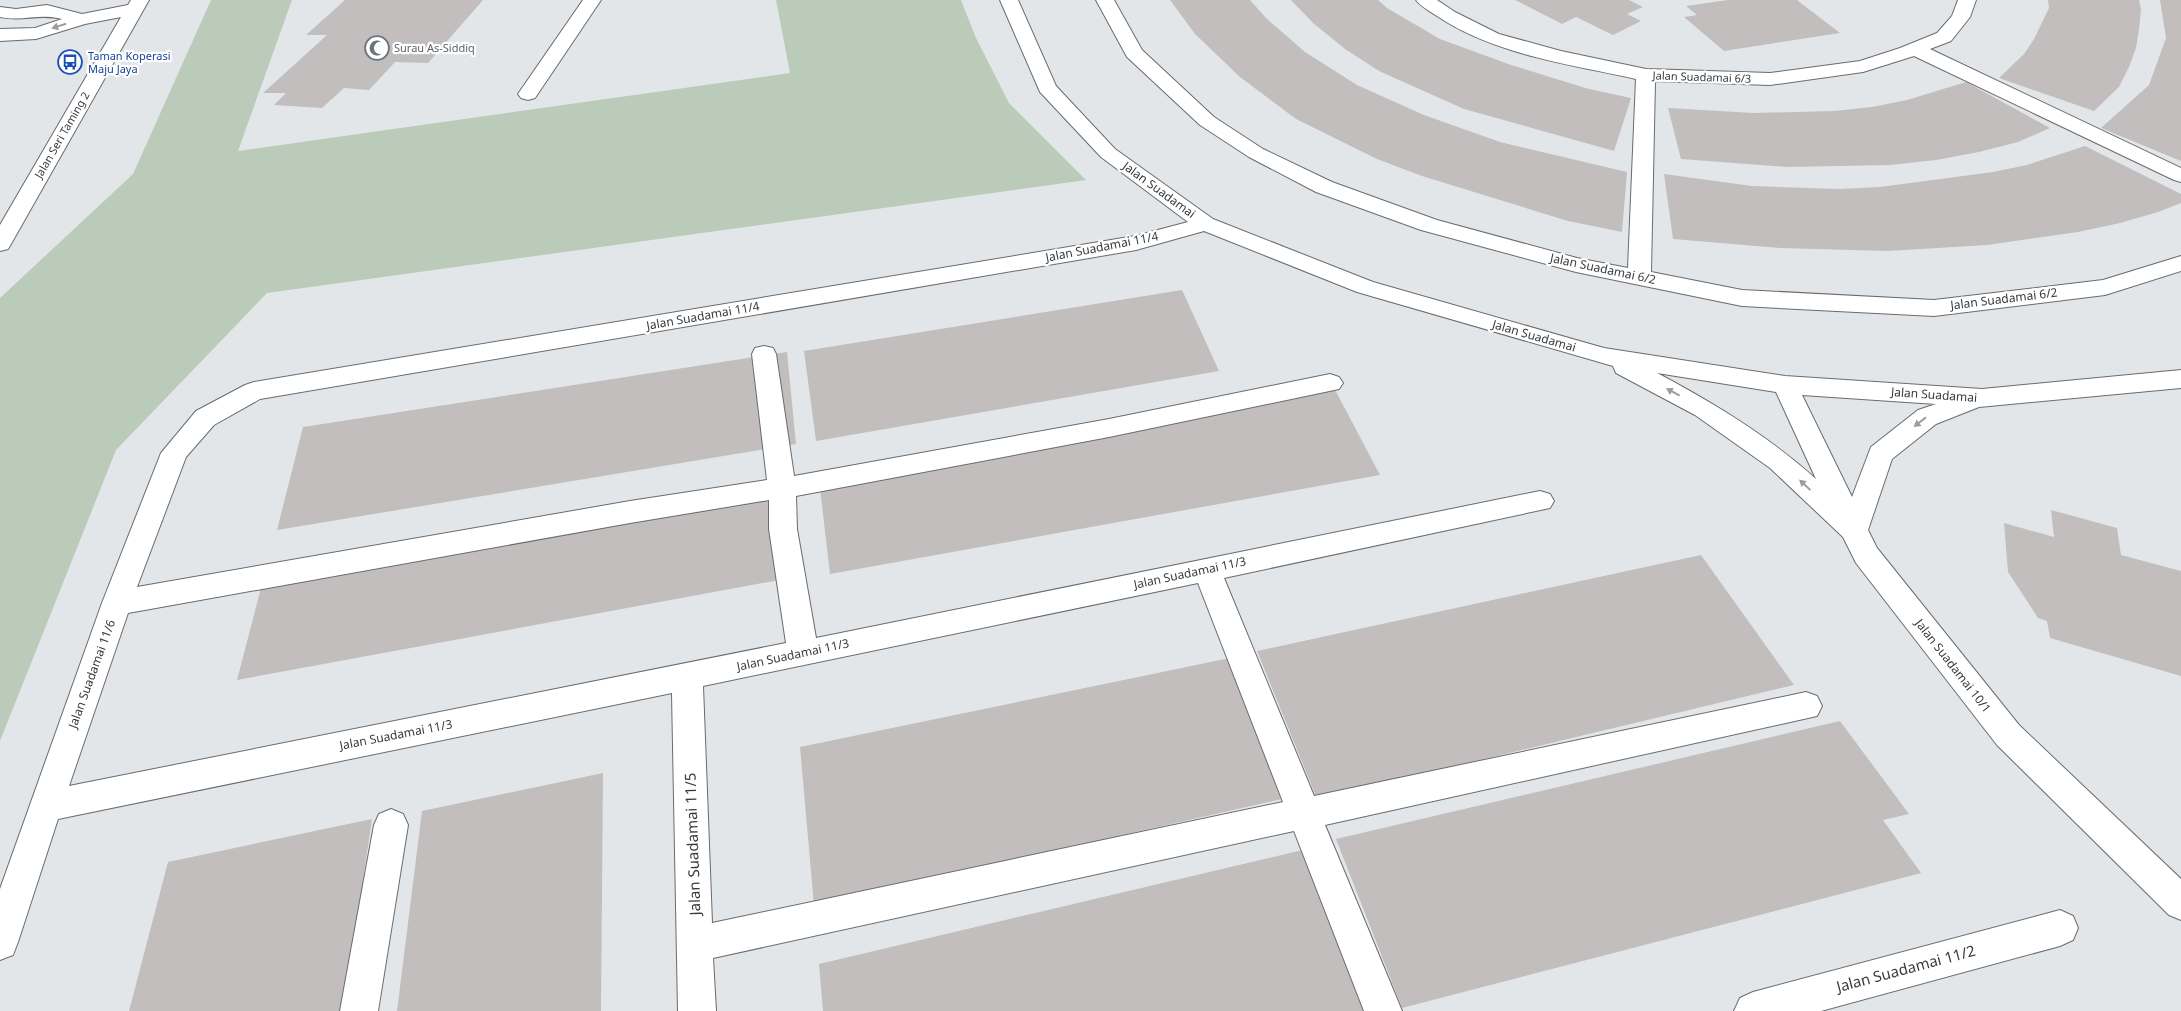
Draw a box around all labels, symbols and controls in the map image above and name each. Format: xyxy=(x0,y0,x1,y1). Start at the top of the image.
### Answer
one-way arrow xyxy=(51,22,66,30)
mosque icon: Surau As-Siddiq xyxy=(364,35,390,61)
place label: Surau As-Siddiq xyxy=(394,40,475,55)
place label: Taman Koperasi Maju Jaya xyxy=(88,48,171,76)
bus stop icon: Taman Koperasi Maju Jaya xyxy=(57,49,83,75)
street label: Jalan Suadamai 6/3 xyxy=(1651,67,1752,86)
street label: Jalan Seri Taming 2 xyxy=(30,89,92,182)
street label: Jalan Suadamai xyxy=(1119,157,1199,222)
street label: Jalan Suadamai 11/4 xyxy=(1043,227,1160,266)
street label: Jalan Suadamai 6/2 xyxy=(1548,249,1658,288)
street label: Jalan Suadamai 6/2 xyxy=(1949,283,2058,314)
street label: Jalan Suadamai 11/4 xyxy=(644,297,761,334)
street label: Jalan Suadamai xyxy=(1489,315,1578,356)
street label: Jalan Suadamai xyxy=(1889,383,1978,406)
one-way arrow xyxy=(1666,388,1680,396)
one-way arrow xyxy=(1914,417,1927,427)
one-way arrow xyxy=(1800,479,1812,491)
street label: Jalan Suadamai 11/3 xyxy=(1131,552,1248,593)
street label: Jalan Suadamai 10/1 xyxy=(1911,615,1995,716)
street label: Jalan Suadamai 11/6 xyxy=(64,617,119,731)
street label: Jalan Suadamai 11/3 xyxy=(734,634,851,675)
street label: Jalan Suadamai 11/3 xyxy=(337,715,454,754)
street label: Jalan Suadamai 11/5 xyxy=(680,772,705,918)
street label: Jalan Suadamai 11/2 xyxy=(1832,940,1977,997)

